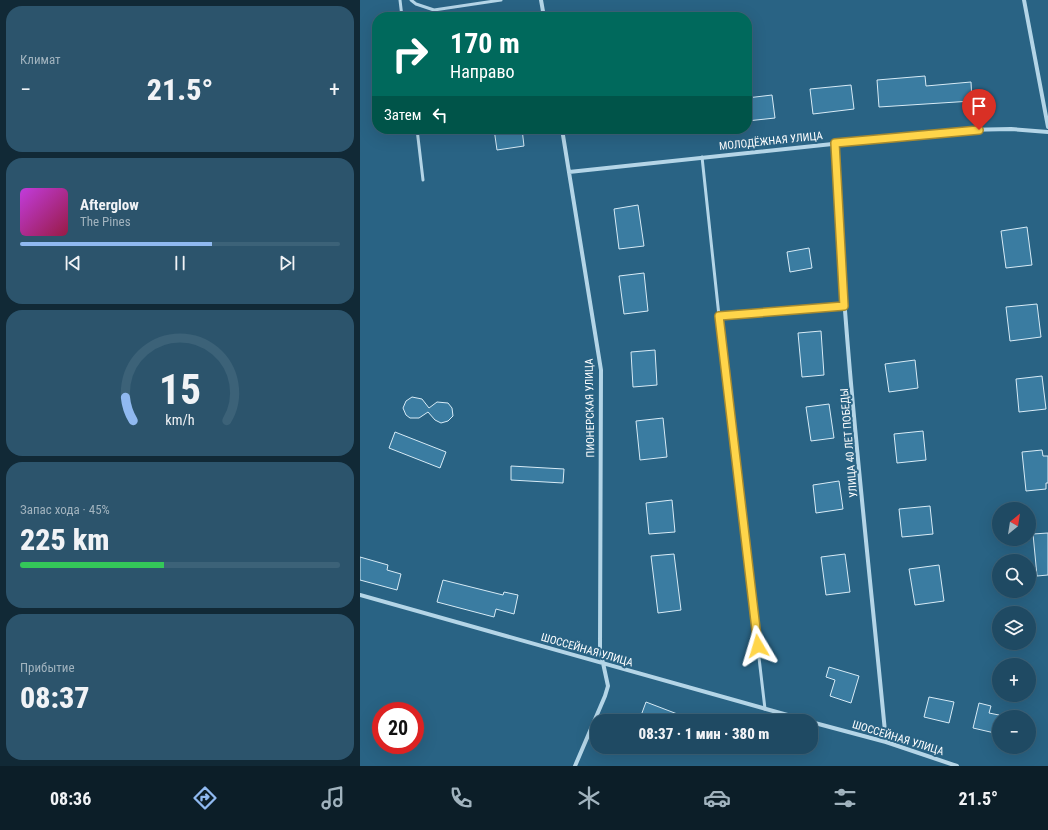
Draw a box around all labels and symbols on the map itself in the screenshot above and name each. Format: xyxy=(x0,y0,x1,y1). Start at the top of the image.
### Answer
pin xyxy=(962,89,996,130)
street label: МОЛОДЁЖНАЯ УЛИЦА xyxy=(719,129,824,153)
street label: ПИОНЕРСКАЯ УЛИЦА xyxy=(583,358,597,458)
street label: УЛИЦА 40 ЛЕТ ПОБЕДЫ xyxy=(838,388,860,498)
north arrow xyxy=(992,502,1036,546)
position arrow xyxy=(737,625,779,667)
street label: ШОССЕЙНАЯ УЛИЦА xyxy=(539,631,635,670)
speed limit sign: 20 xyxy=(372,702,424,754)
street label: ШОССЕЙНАЯ УЛИЦА xyxy=(851,718,946,758)

